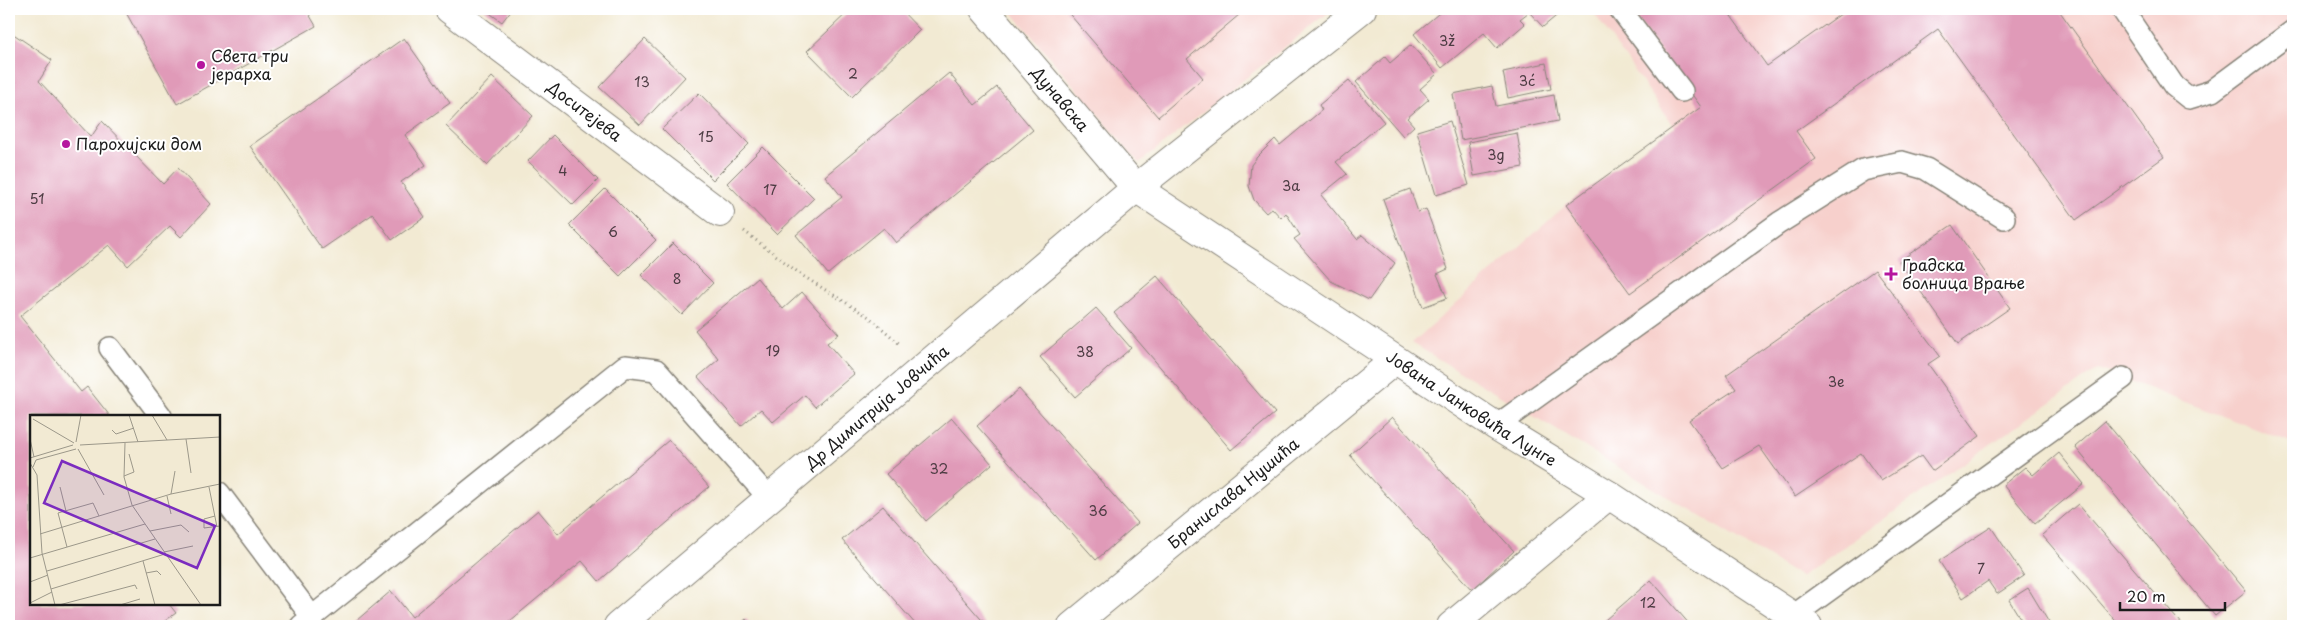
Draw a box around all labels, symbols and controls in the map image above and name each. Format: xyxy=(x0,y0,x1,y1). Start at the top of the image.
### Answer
house number: 3ž xyxy=(1439,30,1455,51)
place label: Света три јерарха xyxy=(209,43,289,85)
marker: Света три јерарха xyxy=(195,59,207,71)
street label: Дунавска xyxy=(1026,60,1096,136)
house number: 2 xyxy=(848,63,858,84)
house number: 3ć xyxy=(1519,70,1535,91)
house number: 13 xyxy=(634,71,650,92)
street label: Доситејева xyxy=(542,74,628,146)
house number: 15 xyxy=(698,126,714,147)
place label: Парохијски дом xyxy=(76,131,202,155)
marker: Парохијски дом xyxy=(60,138,72,150)
house number: 3g xyxy=(1487,144,1505,165)
house number: 4 xyxy=(558,160,568,181)
house number: 3a xyxy=(1282,175,1300,196)
house number: 17 xyxy=(763,179,777,200)
house number: 51 xyxy=(30,188,44,209)
house number: 6 xyxy=(608,221,618,242)
place label: Градска болница Врање xyxy=(1902,252,2025,294)
marker: Градска болница Врање xyxy=(1884,267,1898,281)
house number: 8 xyxy=(673,268,681,289)
street label: Др Димитрија Јовчића xyxy=(798,339,953,475)
house number: 19 xyxy=(766,340,780,361)
house number: 38 xyxy=(1076,341,1094,362)
street label: Јована Јанковића Лунге xyxy=(1382,344,1562,471)
house number: 3e xyxy=(1828,371,1844,392)
inset map xyxy=(30,415,220,605)
street label: Бранислава Нушића xyxy=(1162,431,1303,554)
house number: 32 xyxy=(930,458,948,479)
house number: 36 xyxy=(1088,500,1108,521)
house number: 7 xyxy=(1977,558,1985,579)
scale bar xyxy=(2120,580,2224,612)
text: 20 m xyxy=(2127,584,2166,607)
house number: 12 xyxy=(1640,592,1656,613)

